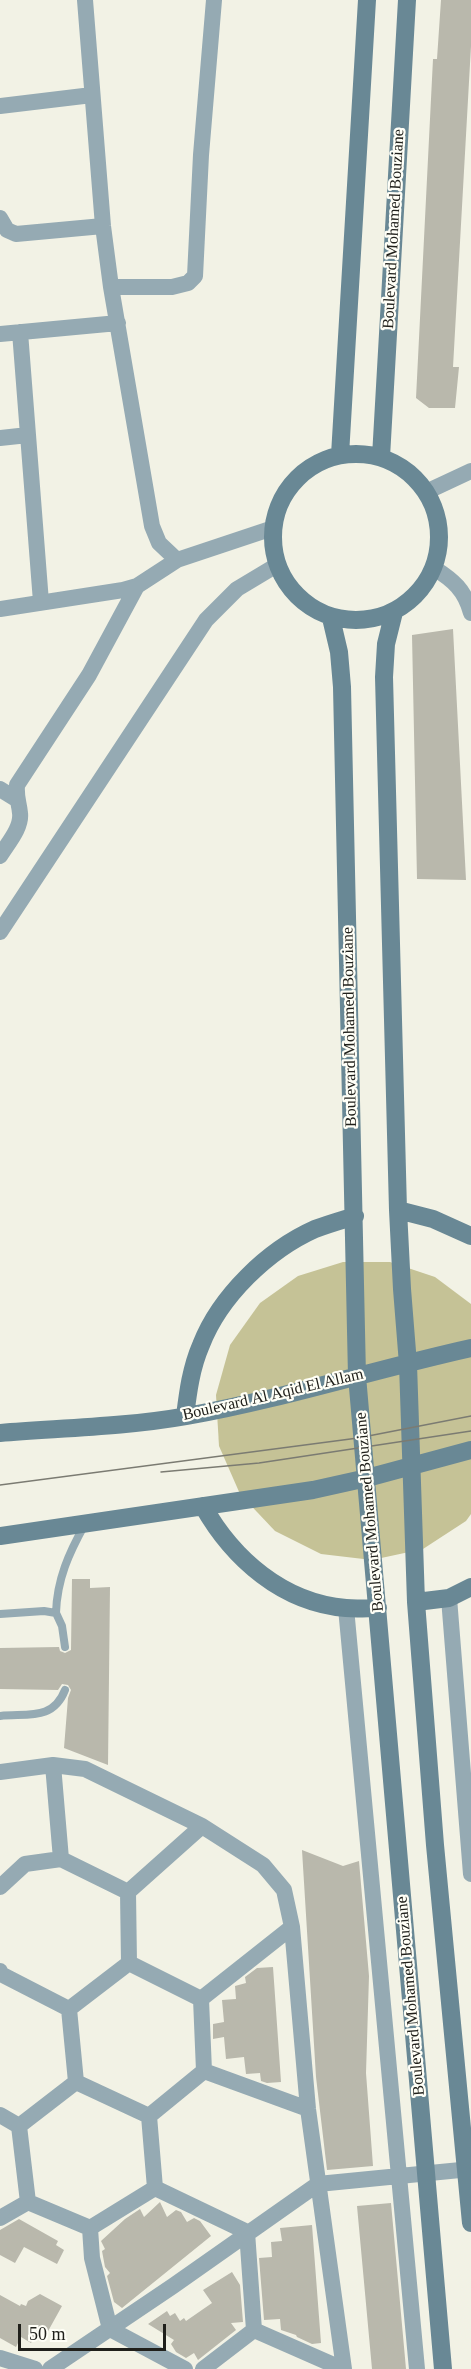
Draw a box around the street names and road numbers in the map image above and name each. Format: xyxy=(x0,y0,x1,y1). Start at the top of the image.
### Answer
street label: Boulevard Mohamed Bouziane xyxy=(379,129,409,329)
street label: Boulevard Mohamed Bouziane xyxy=(339,927,361,1127)
street label: Boulevard Al Aqid El Allam xyxy=(181,1365,365,1425)
street label: Boulevard Mohamed Bouziane xyxy=(352,1412,388,1612)
street label: Boulevard Mohamed Bouziane xyxy=(393,1896,429,2096)

